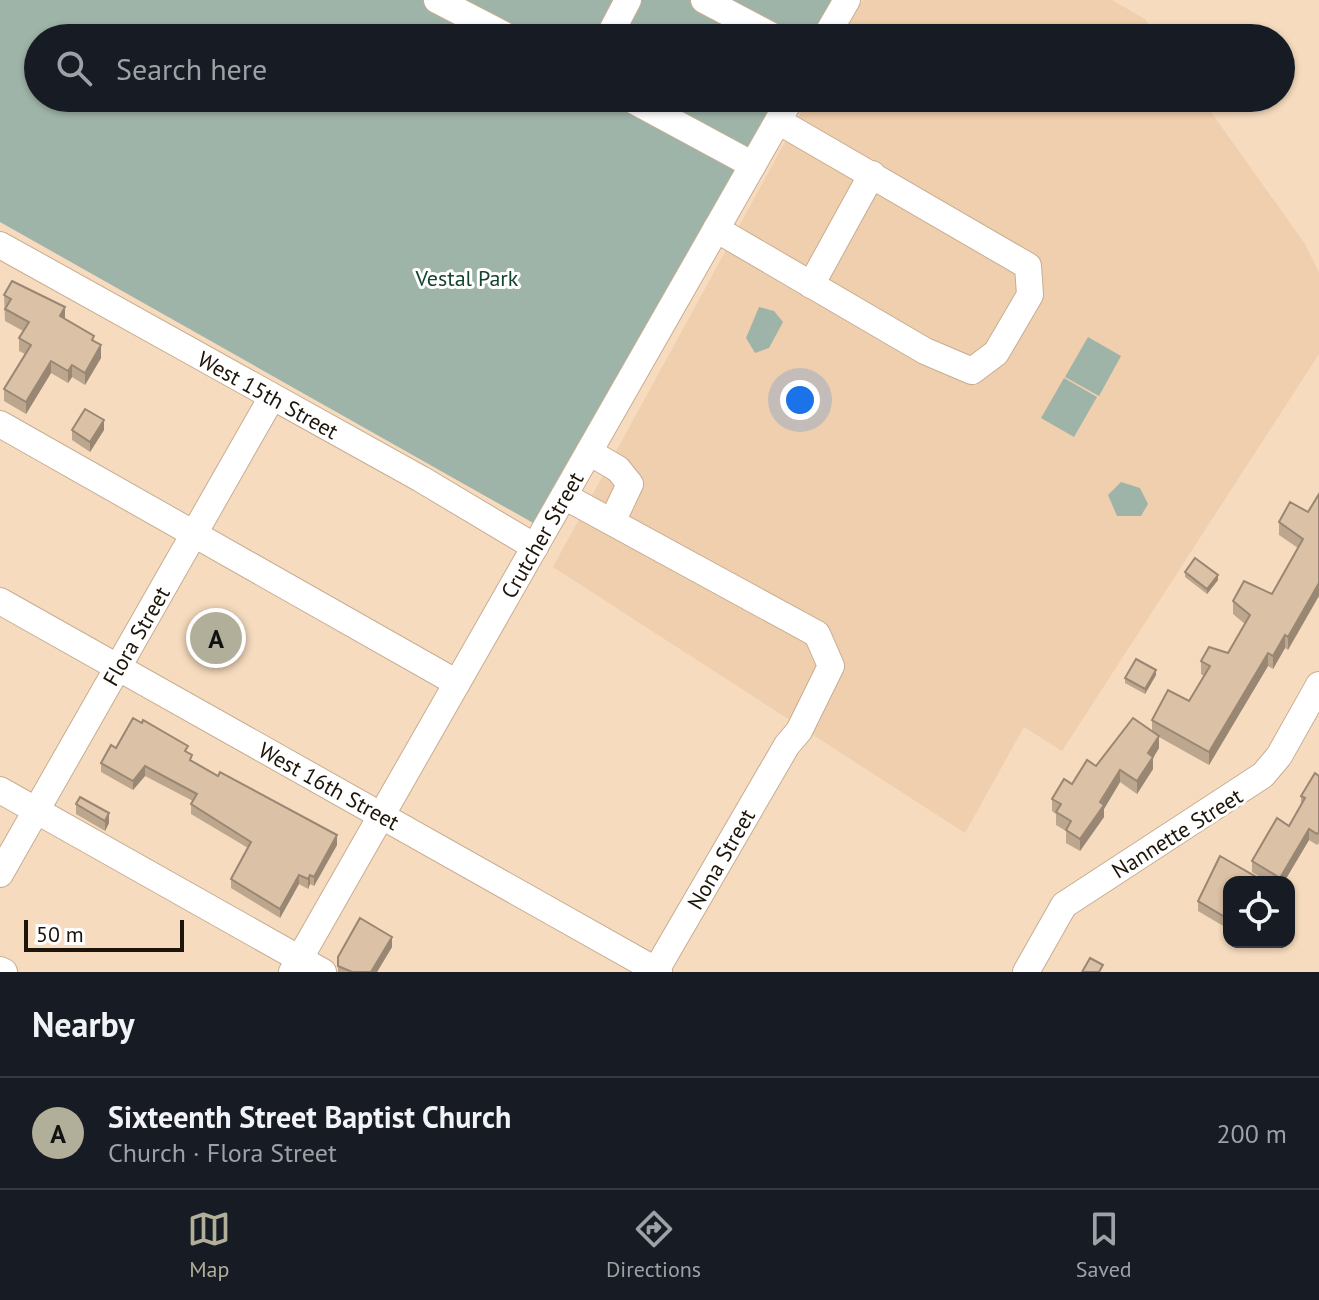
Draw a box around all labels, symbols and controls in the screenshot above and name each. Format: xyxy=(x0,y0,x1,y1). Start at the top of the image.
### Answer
search box xyxy=(24,24,1295,112)
icon: search xyxy=(52,46,96,90)
text: Search here xyxy=(116,49,267,88)
park label: Vestal Park xyxy=(415,264,519,292)
street label: West 15th Street xyxy=(193,345,344,445)
your location xyxy=(780,380,820,420)
street label: Crutcher Street xyxy=(495,466,590,603)
street label: Flora Street xyxy=(96,581,176,691)
pin: A xyxy=(190,608,242,668)
street label: West 16th Street xyxy=(254,736,405,836)
street label: Nannette Street xyxy=(1106,781,1248,884)
street label: Nona Street xyxy=(681,803,761,914)
map controls xyxy=(1223,876,1295,948)
button: locate xyxy=(1223,876,1295,948)
scale bar xyxy=(24,916,184,952)
text: 50 m xyxy=(36,920,84,948)
text: Nearby xyxy=(32,1002,134,1046)
text: Sixteenth Street Baptist Church xyxy=(108,1097,511,1136)
text: A xyxy=(50,1117,66,1150)
text: 200 m xyxy=(1216,1117,1287,1150)
text: Church · Flora Street xyxy=(108,1136,337,1169)
tab: Map xyxy=(187,1207,231,1283)
tab: Directions xyxy=(606,1207,701,1283)
tab: Saved xyxy=(1076,1207,1132,1283)

